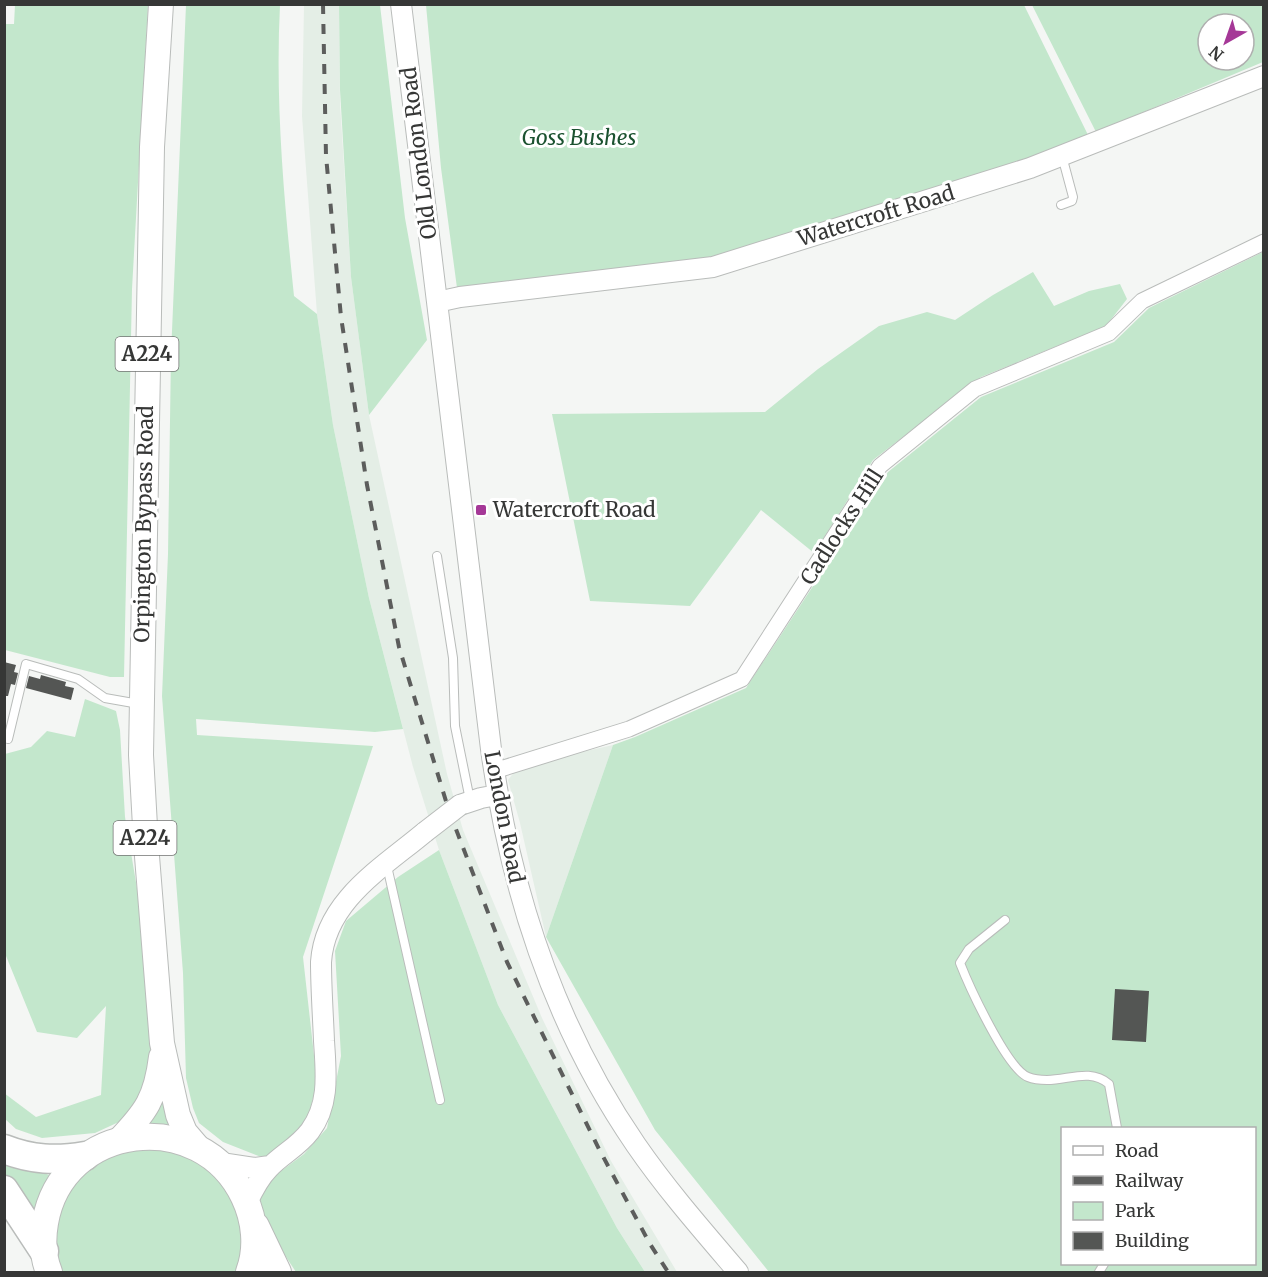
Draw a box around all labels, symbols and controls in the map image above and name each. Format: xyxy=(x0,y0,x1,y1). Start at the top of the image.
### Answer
north arrow xyxy=(1196,12,1256,72)
text: N xyxy=(1205,42,1228,65)
street label: Old London Road xyxy=(394,65,442,241)
park label: Goss Bushes xyxy=(522,124,636,151)
street label: Watercroft Road xyxy=(793,179,958,253)
road number: A224 xyxy=(116,337,178,371)
street label: Orpington Bypass Road xyxy=(128,405,159,643)
street label: Cadlocks Hill xyxy=(794,463,889,590)
place label: Watercroft Road xyxy=(492,496,656,523)
marker: Watercroft Road xyxy=(474,503,488,517)
street label: London Road xyxy=(478,748,531,886)
road number: A224 xyxy=(114,821,176,855)
legend xyxy=(1061,1127,1256,1265)
text: Road xyxy=(1115,1139,1159,1162)
text: Railway xyxy=(1115,1169,1184,1192)
text: Park xyxy=(1115,1199,1156,1222)
text: Building xyxy=(1115,1229,1189,1252)

